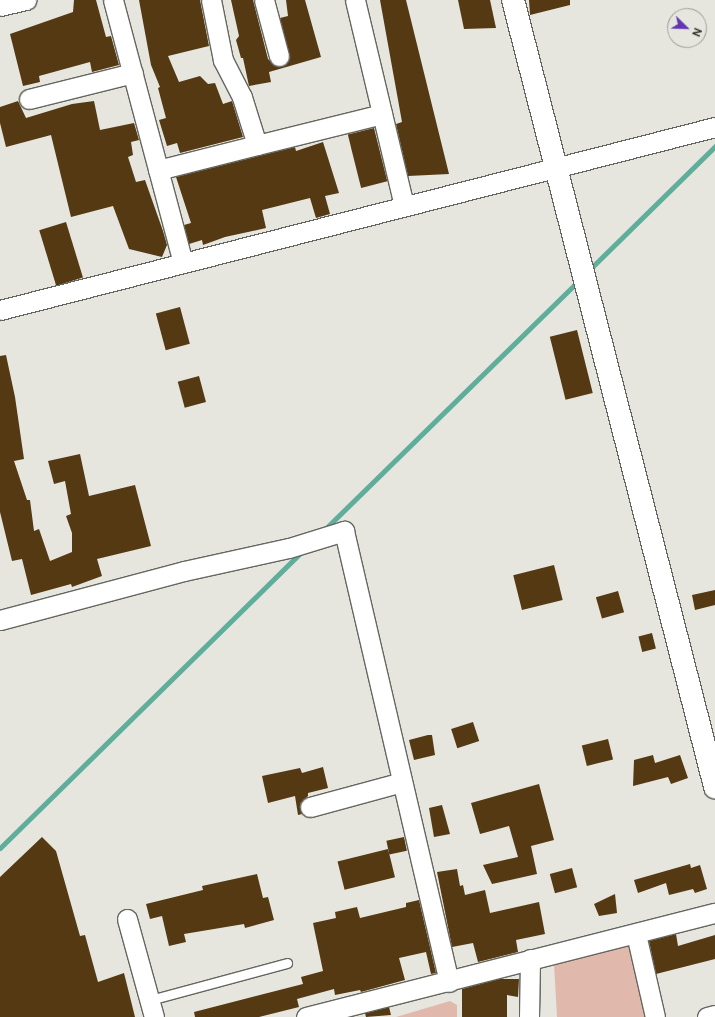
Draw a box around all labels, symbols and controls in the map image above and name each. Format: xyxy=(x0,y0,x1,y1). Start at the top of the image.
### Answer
north arrow xyxy=(667,8,707,48)
text: N xyxy=(689,26,705,39)

